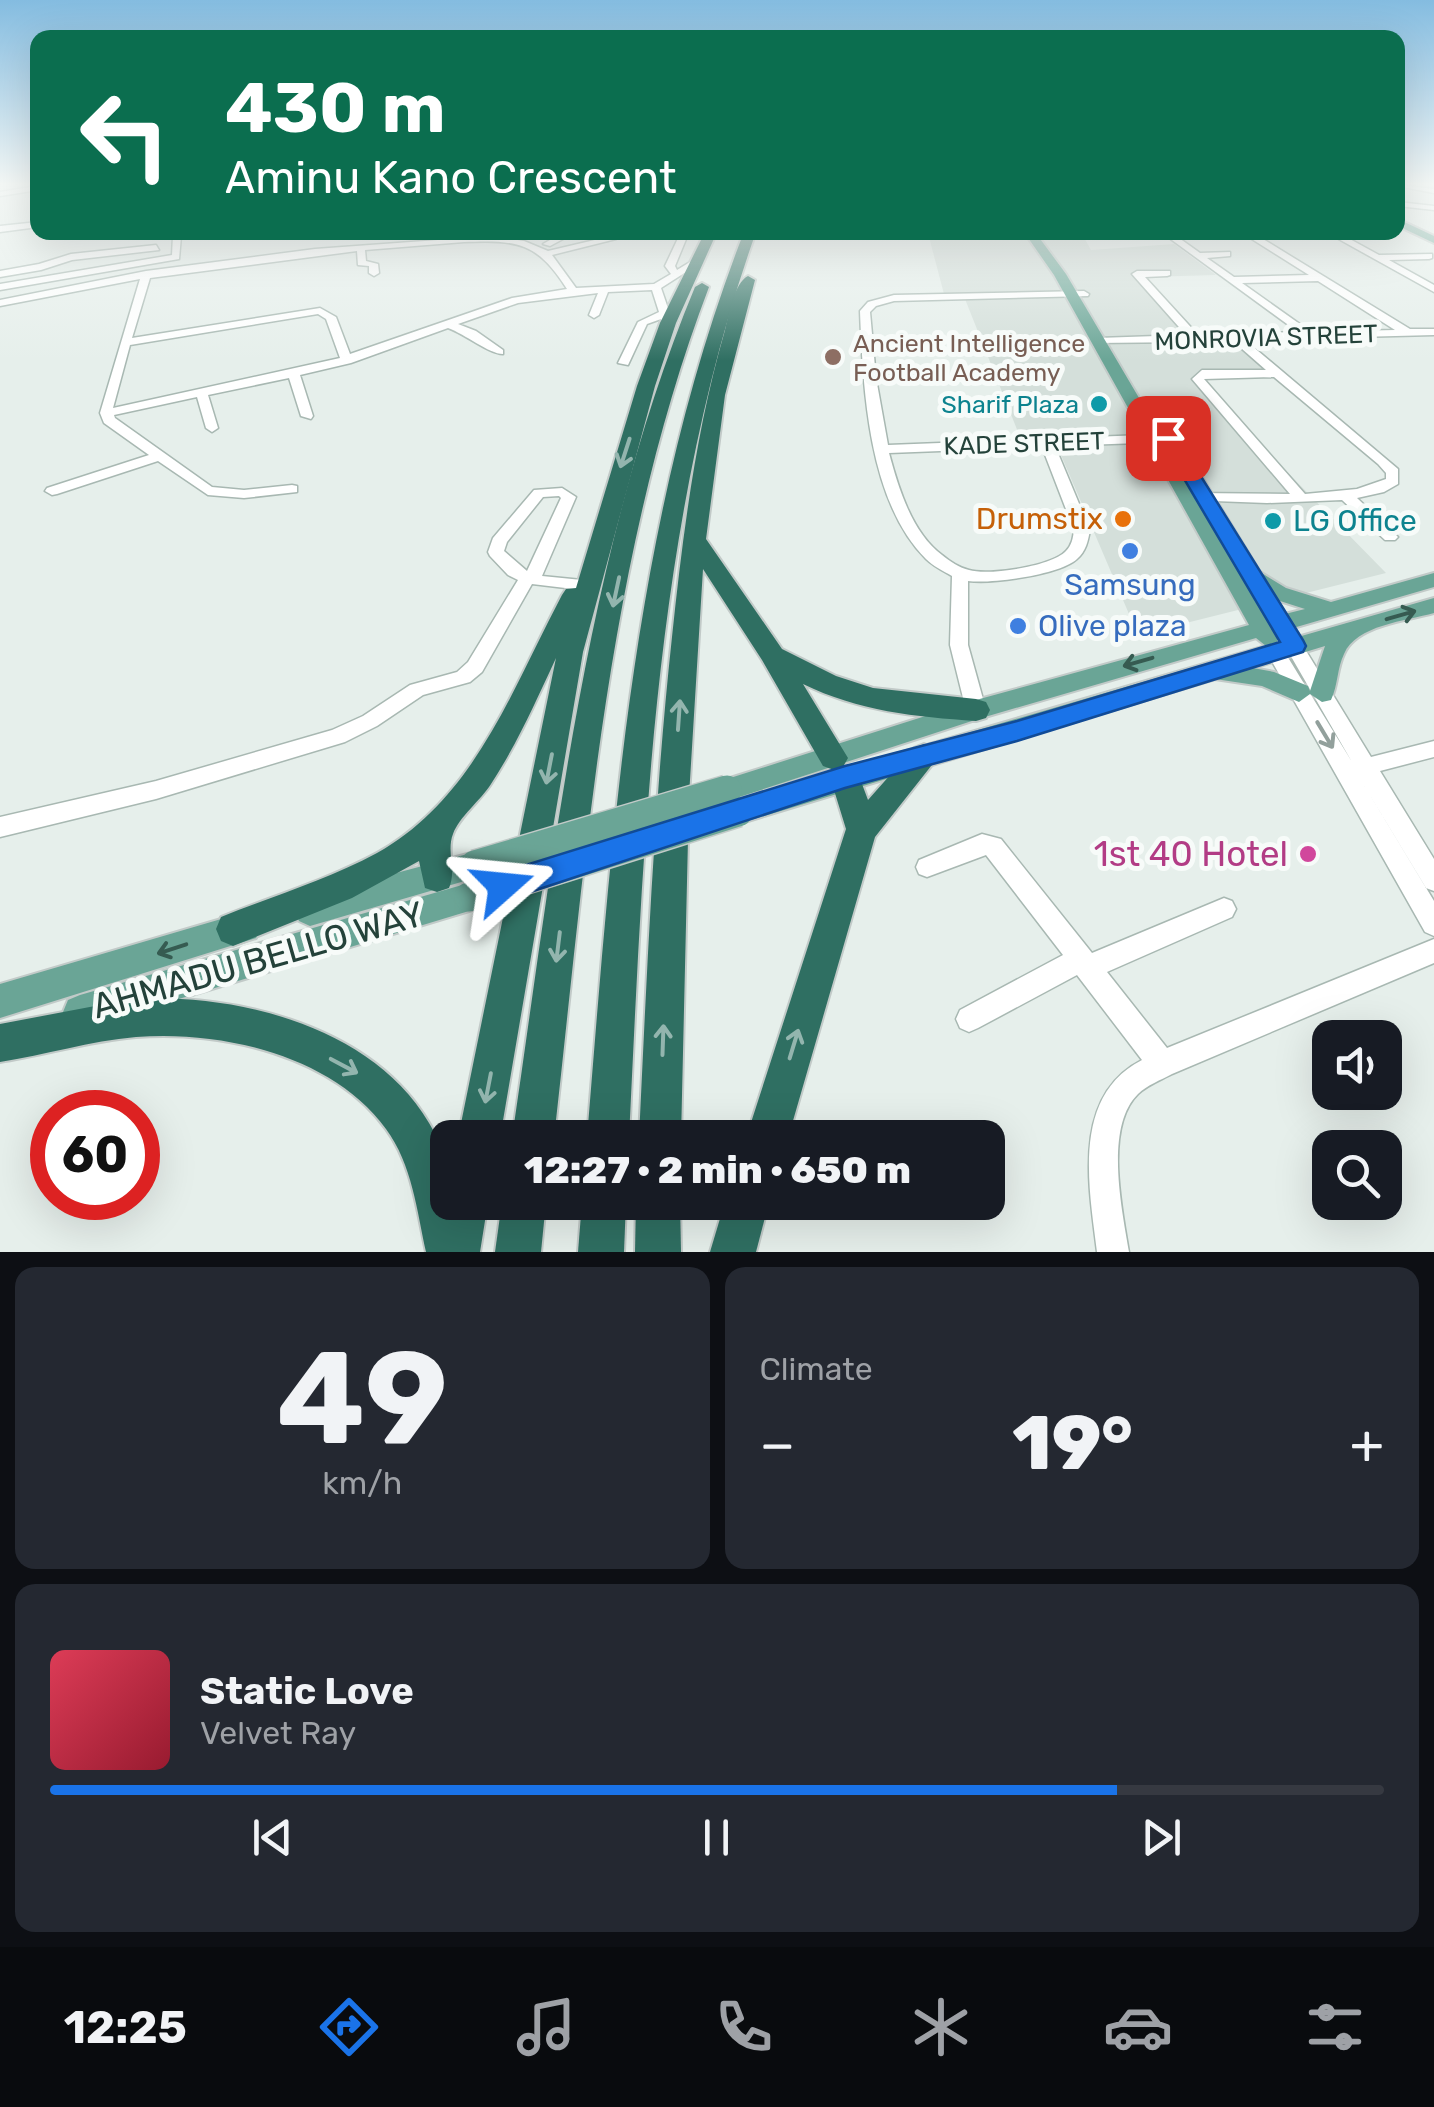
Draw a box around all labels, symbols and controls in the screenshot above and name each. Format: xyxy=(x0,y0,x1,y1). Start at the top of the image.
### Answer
text: 430 m xyxy=(225,67,446,150)
icon: left xyxy=(60,70,190,200)
text: Aminu Kano Crescent xyxy=(225,151,677,204)
street label: MONROVIA STREET xyxy=(1154,319,1378,356)
place label: Ancient Intelligence Football Academy xyxy=(853,329,1085,387)
marker: Ancient Intelligence Football Academy xyxy=(822,346,844,368)
place label: Sharif Plaza xyxy=(941,390,1079,419)
marker: Sharif Plaza xyxy=(1088,393,1110,415)
pin xyxy=(1126,396,1211,481)
icon: arrive xyxy=(1141,411,1196,466)
street label: KADE STREET xyxy=(943,426,1105,461)
one-way arrow xyxy=(614,437,632,469)
place label: Drumstix xyxy=(976,501,1103,537)
place label: LG Office xyxy=(1293,503,1417,539)
marker: Drumstix xyxy=(1112,508,1134,530)
marker: LG Office xyxy=(1262,510,1284,532)
marker: Samsung xyxy=(1119,540,1141,562)
place label: Samsung xyxy=(1064,567,1196,603)
one-way arrow xyxy=(605,575,624,607)
one-way arrow xyxy=(1385,605,1416,623)
place label: Olive plaza xyxy=(1038,608,1187,644)
marker: Olive plaza xyxy=(1007,615,1029,637)
one-way arrow xyxy=(1123,654,1154,672)
one-way arrow xyxy=(670,700,689,732)
one-way arrow xyxy=(1315,720,1335,749)
one-way arrow xyxy=(538,752,557,784)
place label: 1st 40 Hotel xyxy=(1094,833,1288,875)
position arrow xyxy=(451,834,555,938)
marker: 1st 40 Hotel xyxy=(1297,843,1319,865)
street label: AHMADU BELLO WAY xyxy=(87,893,429,1027)
one-way arrow xyxy=(548,931,566,963)
one-way arrow xyxy=(156,941,188,959)
map controls xyxy=(1312,1020,1402,1220)
button: sound xyxy=(1312,1020,1402,1110)
one-way arrow xyxy=(654,1025,673,1057)
one-way arrow xyxy=(786,1029,804,1060)
one-way arrow xyxy=(328,1057,358,1076)
one-way arrow xyxy=(478,1071,497,1104)
speed limit sign: 60 xyxy=(30,1090,160,1220)
button: search xyxy=(1312,1130,1402,1220)
text: 12:27 · 2 min · 650 m xyxy=(524,1147,911,1193)
text: 49 xyxy=(276,1321,448,1476)
text: Climate xyxy=(760,1350,873,1388)
text: 19° xyxy=(1012,1399,1133,1488)
text: − xyxy=(760,1412,795,1477)
text: + xyxy=(1350,1412,1384,1477)
text: km/h xyxy=(322,1464,402,1502)
text: Static Love xyxy=(200,1668,414,1714)
text: Velvet Ray xyxy=(200,1714,356,1752)
icon: previous xyxy=(245,1810,300,1865)
icon: pause xyxy=(689,1810,744,1865)
icon: next xyxy=(1134,1810,1189,1865)
icon: directions xyxy=(314,1992,384,2062)
icon: music xyxy=(511,1992,581,2062)
icon: phone xyxy=(709,1992,779,2062)
icon: climate xyxy=(906,1992,976,2062)
icon: car xyxy=(1103,1992,1173,2062)
icon: filters xyxy=(1300,1992,1370,2062)
text: 12:25 xyxy=(64,2001,187,2054)

